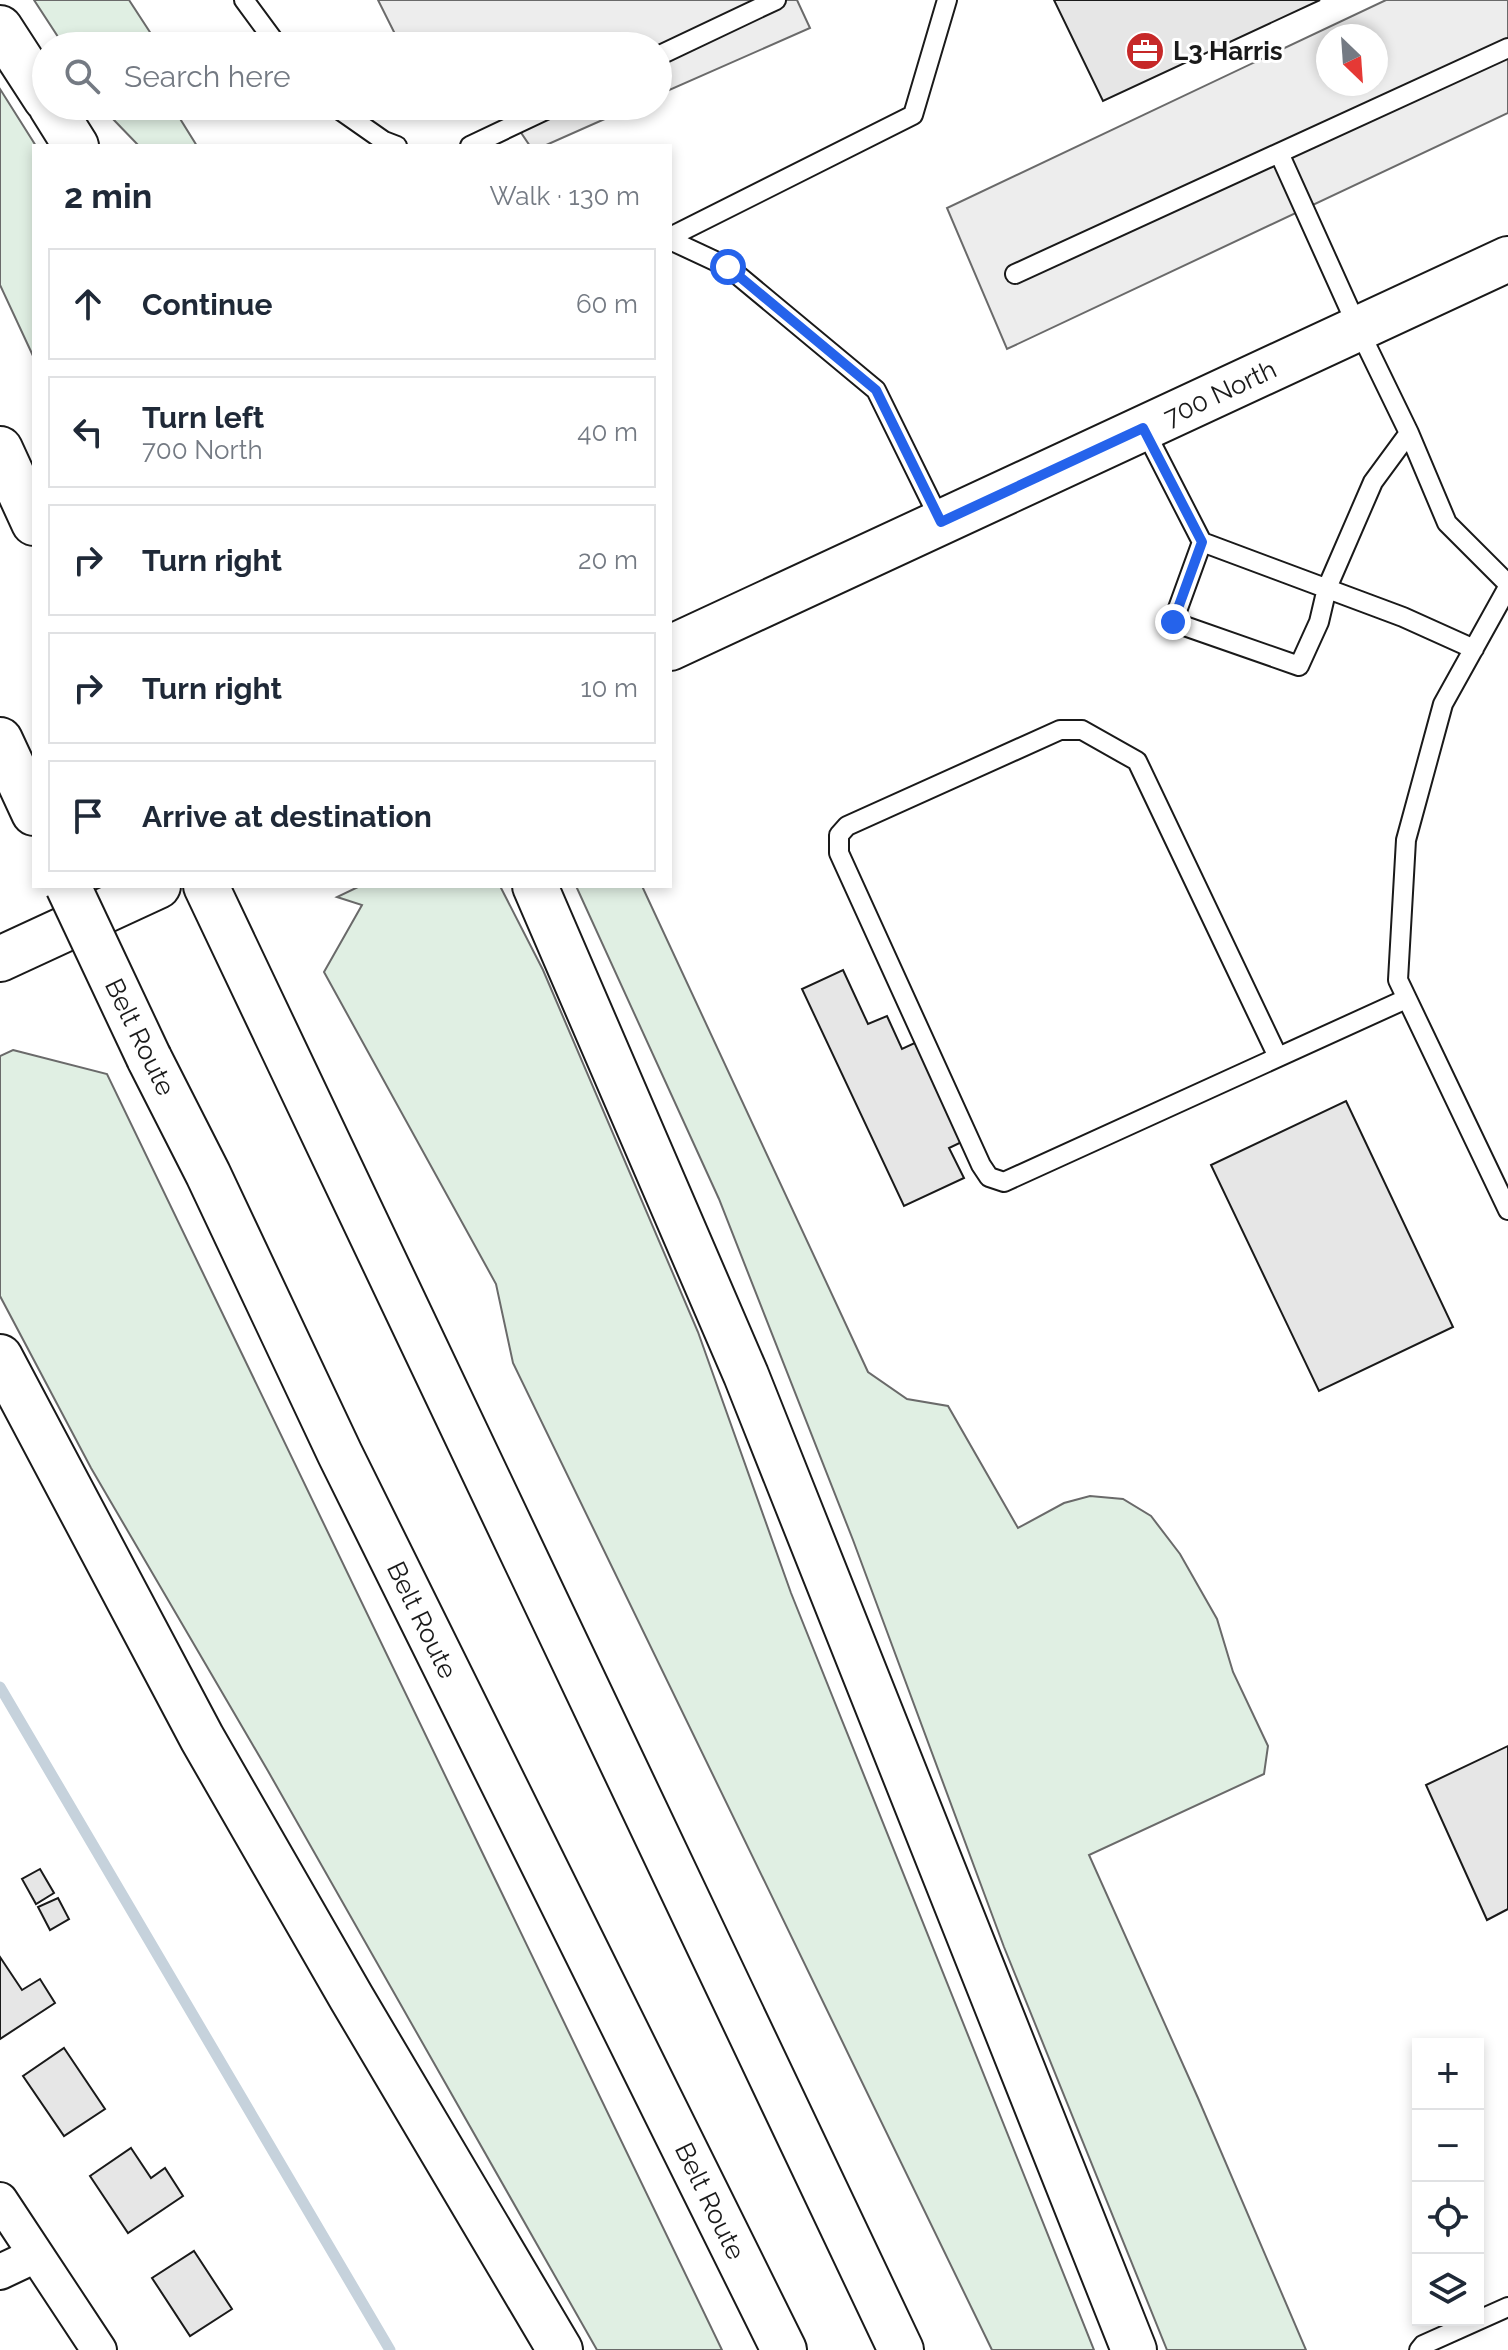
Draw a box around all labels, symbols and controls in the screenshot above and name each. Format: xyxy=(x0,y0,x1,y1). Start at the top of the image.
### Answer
north arrow xyxy=(1316,24,1388,96)
office icon: L3 Harris xyxy=(1124,30,1166,72)
search box xyxy=(32,32,672,120)
place label: L3 Harris xyxy=(1173,36,1283,66)
icon: search xyxy=(60,54,104,98)
text: Search here xyxy=(124,59,291,94)
text: 2 min xyxy=(64,176,152,216)
text: Walk · 130 m xyxy=(490,181,640,211)
route start xyxy=(710,249,746,285)
icon: ahead xyxy=(66,282,110,326)
text: Continue xyxy=(142,287,273,322)
text: 60 m xyxy=(576,289,638,319)
street label: 700 North xyxy=(1159,354,1281,432)
text: Turn left xyxy=(142,400,264,435)
icon: left xyxy=(66,410,110,454)
text: 40 m xyxy=(577,417,638,447)
text: 700 North xyxy=(142,435,263,465)
icon: right xyxy=(66,538,110,582)
text: Turn right xyxy=(142,543,282,578)
text: 20 m xyxy=(578,545,638,575)
route end xyxy=(1155,604,1191,640)
icon: right xyxy=(66,666,110,710)
text: Turn right xyxy=(142,671,282,706)
text: 10 m xyxy=(580,673,638,703)
icon: arrive xyxy=(66,794,110,838)
text: Arrive at destination xyxy=(142,799,432,834)
street label: Belt Route xyxy=(99,974,181,1100)
street label: Belt Route xyxy=(381,1557,463,1683)
map controls xyxy=(1412,2038,1484,2326)
button: + xyxy=(1412,2038,1484,2110)
button: − xyxy=(1412,2110,1484,2182)
street label: Belt Route xyxy=(669,2138,751,2264)
button: locate xyxy=(1412,2182,1484,2254)
button: layers xyxy=(1412,2254,1484,2326)

